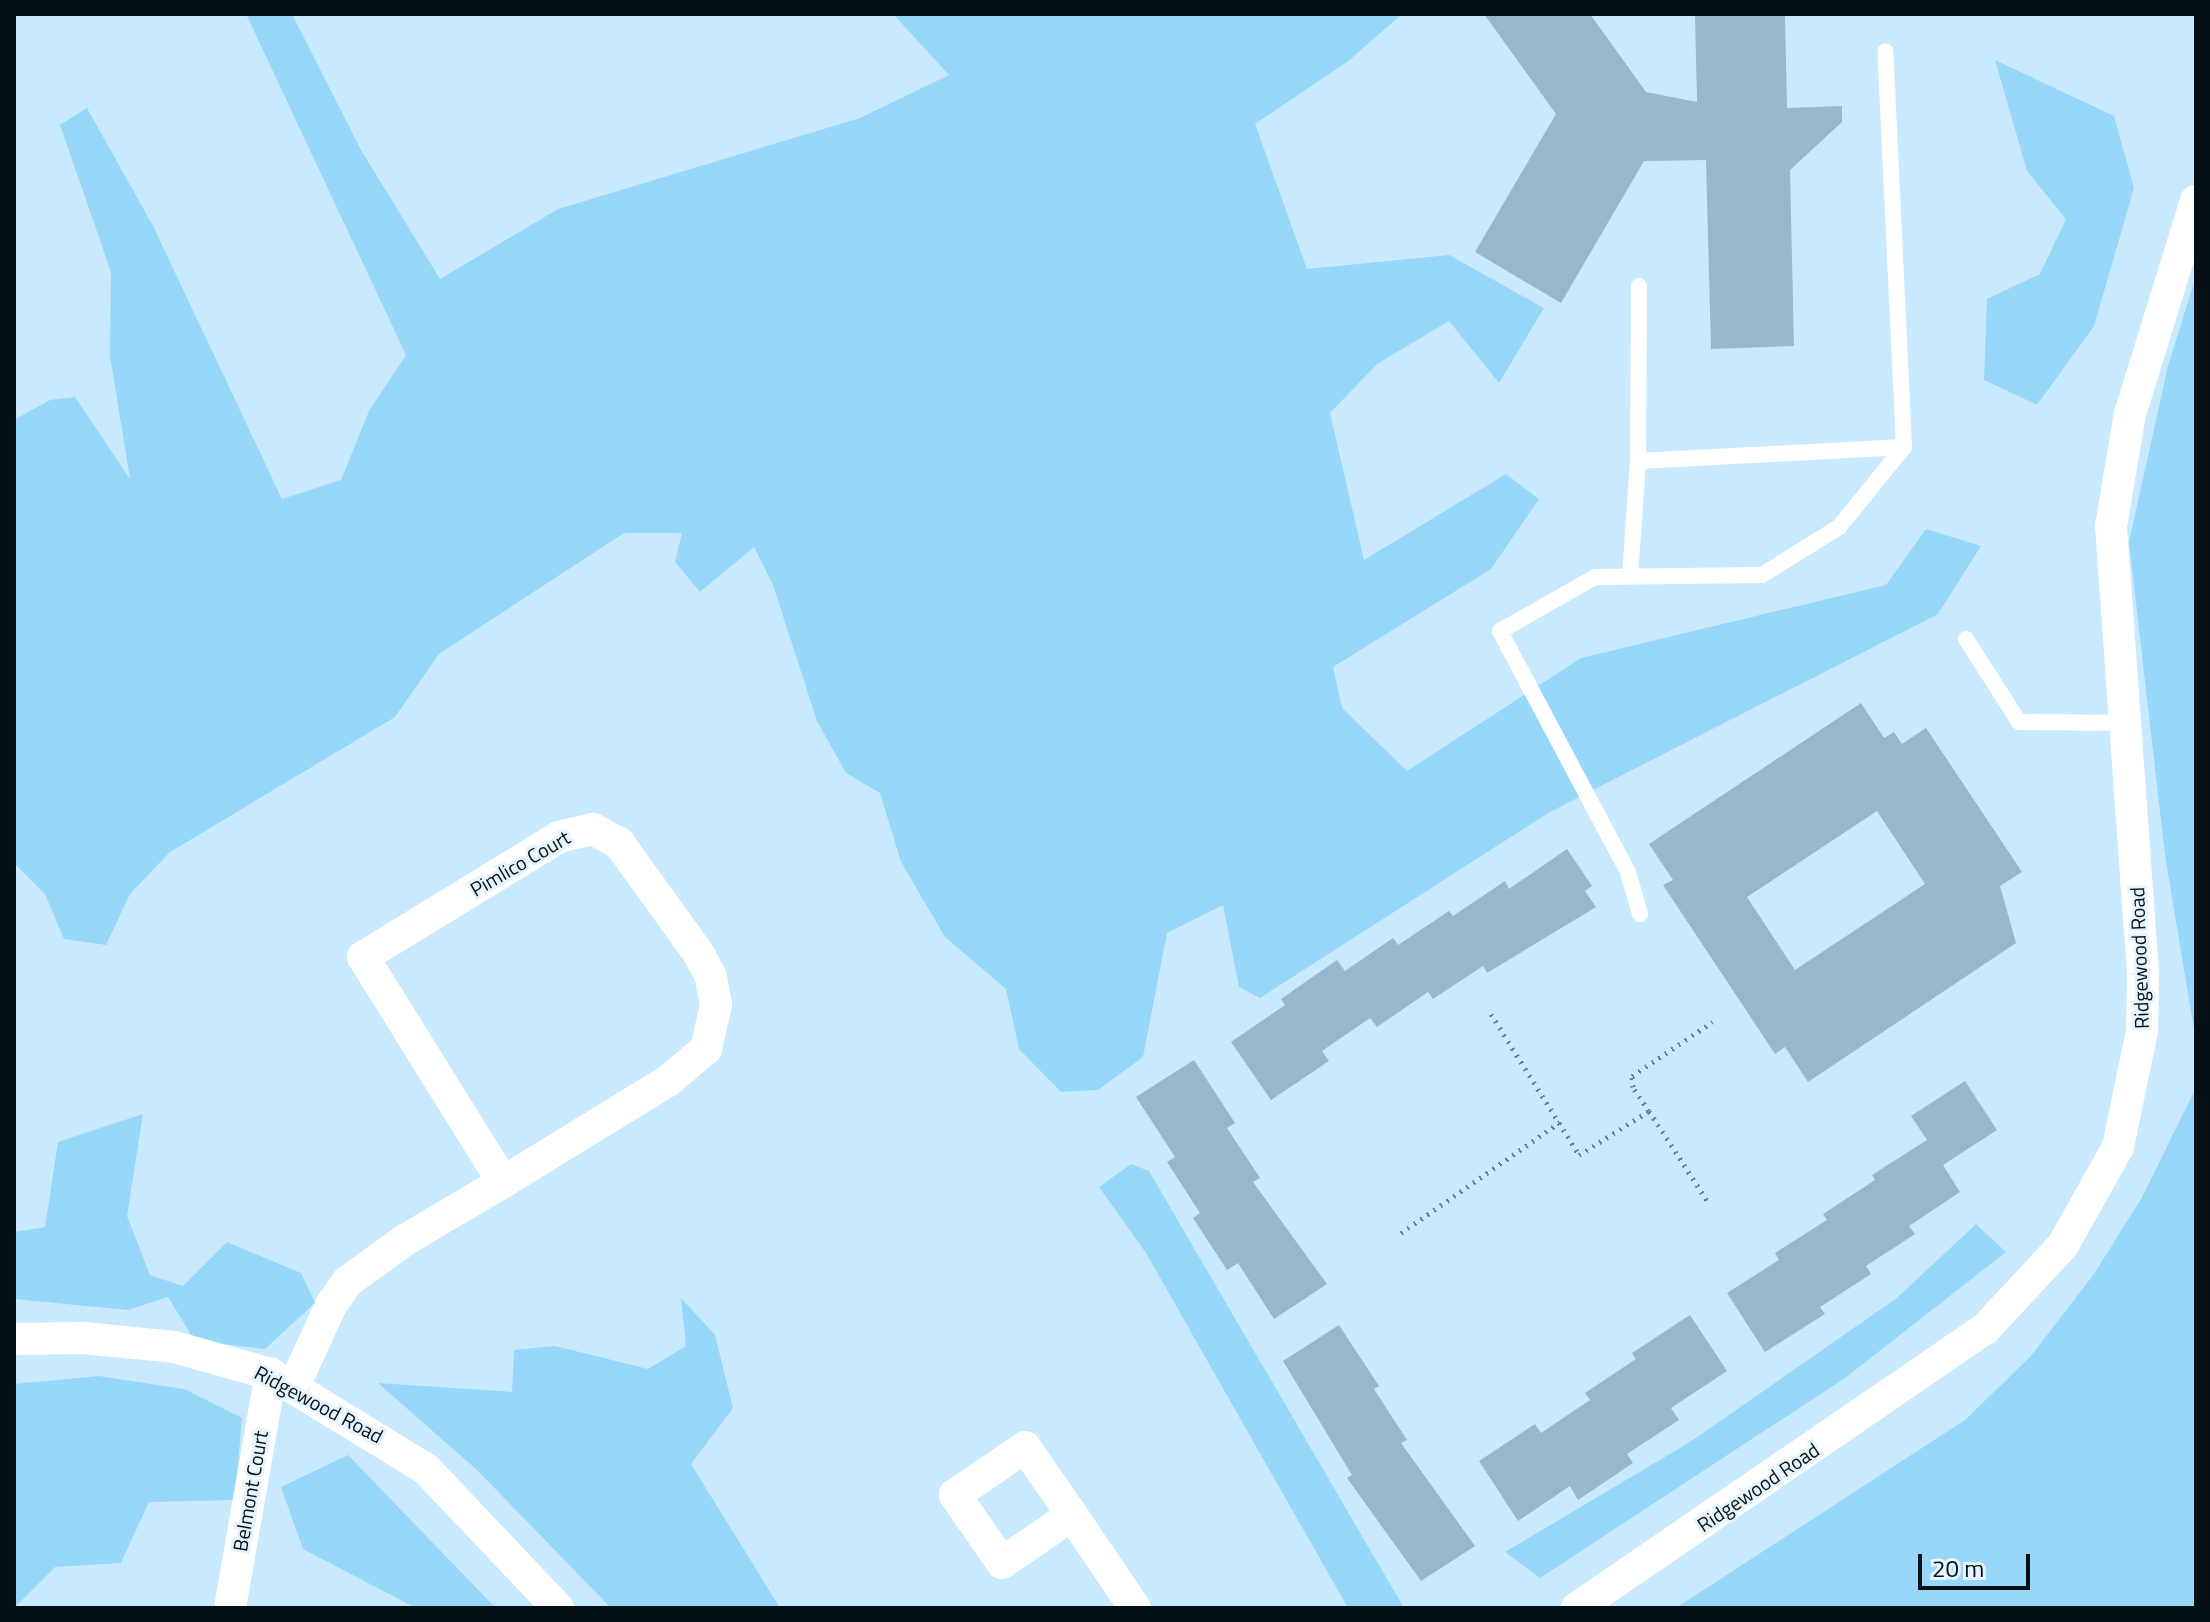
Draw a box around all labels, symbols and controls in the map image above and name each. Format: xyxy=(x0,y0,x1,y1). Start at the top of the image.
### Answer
street label: Pimlico Court xyxy=(466,825,574,901)
street label: Ridgewood Road xyxy=(2125,887,2153,1029)
street label: Ridgewood Road xyxy=(251,1360,387,1448)
street label: Belmont Court xyxy=(228,1429,272,1553)
street label: Ridgewood Road xyxy=(1692,1437,1824,1537)
scale bar xyxy=(1922,1538,2034,1588)
text: 20 m xyxy=(1932,1550,1984,1586)

